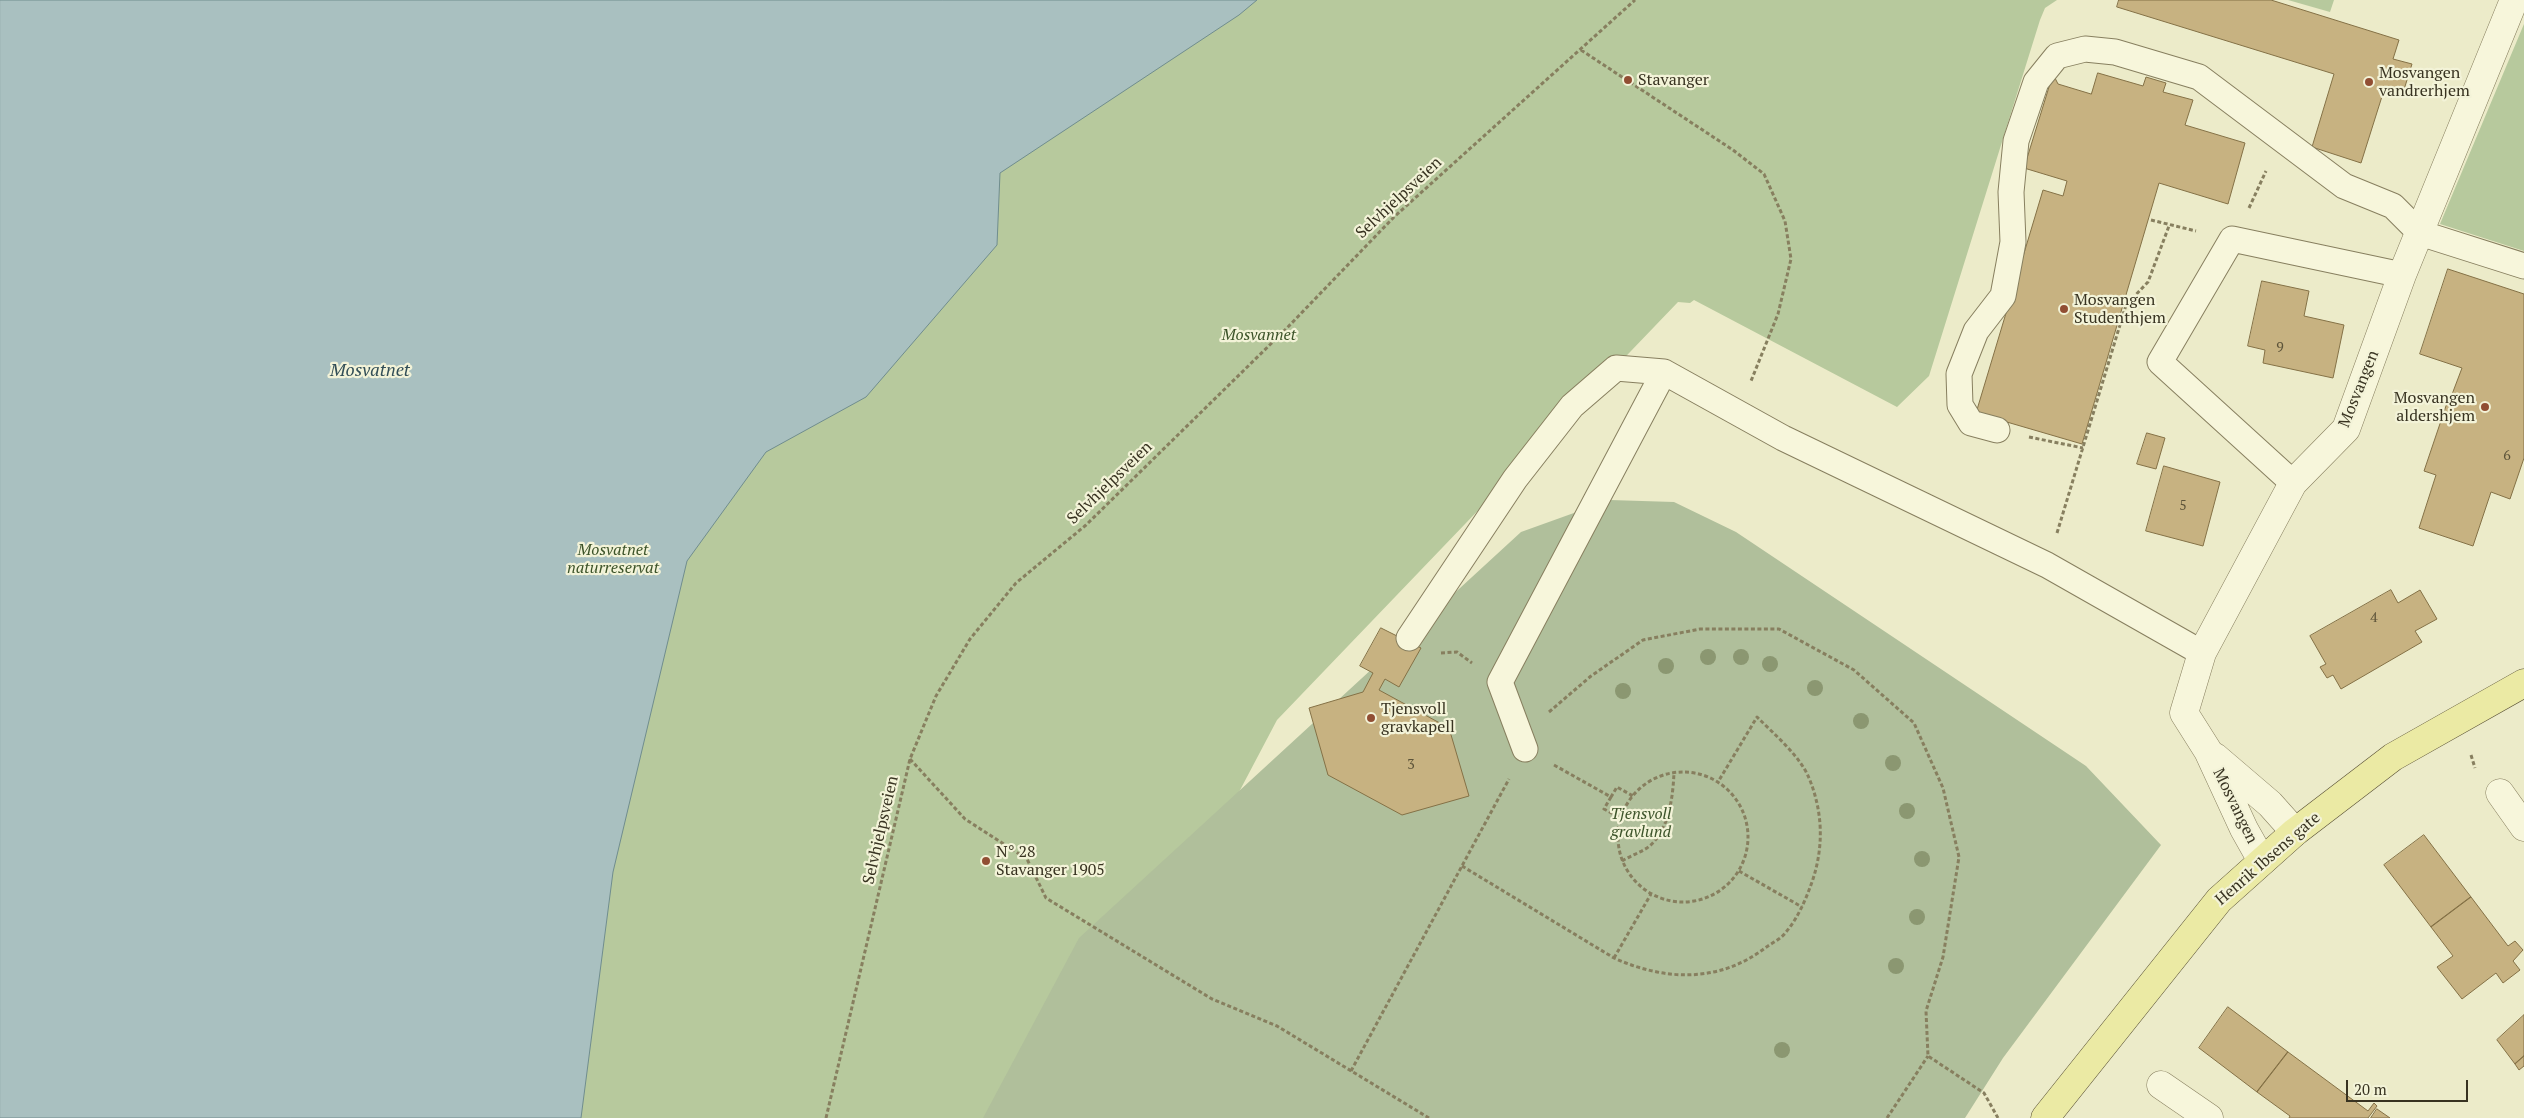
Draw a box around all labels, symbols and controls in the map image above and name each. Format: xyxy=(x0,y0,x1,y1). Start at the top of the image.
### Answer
place label: Mosvangen vandrerhjem xyxy=(2379,63,2470,101)
place label: Stavanger xyxy=(1638,70,1709,90)
marker: Stavanger xyxy=(1622,74,1634,86)
marker: Mosvangen vandrerhjem xyxy=(2363,76,2375,88)
street label: Selvhjelpsveien xyxy=(1352,153,1446,243)
place label: Mosvangen Studenthjem xyxy=(2074,290,2166,328)
marker: Mosvangen Studenthjem xyxy=(2058,303,2070,315)
park label: Mosvannet xyxy=(1222,325,1296,345)
house number: 9 xyxy=(2276,340,2284,356)
street label: Mosvangen xyxy=(2335,348,2383,430)
water label: Mosvatnet xyxy=(330,360,410,382)
place label: Mosvangen aldershjem xyxy=(2394,388,2475,426)
marker: Mosvangen aldershjem xyxy=(2479,401,2491,413)
street label: Selvhjelpsveien xyxy=(1064,438,1156,528)
house number: 6 xyxy=(2503,448,2511,464)
house number: 5 xyxy=(2179,498,2187,514)
park label: Mosvatnet naturreservat xyxy=(567,540,659,578)
house number: 4 xyxy=(2370,610,2378,626)
place label: Tjensvoll gravkapell xyxy=(1381,699,1455,737)
marker: Tjensvoll gravkapell xyxy=(1365,712,1377,724)
house number: 3 xyxy=(1407,757,1415,773)
street label: Mosvangen xyxy=(2209,765,2261,847)
street label: Selvhjelpsveien xyxy=(859,774,903,886)
park label: Tjensvoll gravlund xyxy=(1611,804,1671,842)
street label: Henrik Ibsens gate xyxy=(2212,808,2324,910)
place label: N° 28 Stavanger 1905 xyxy=(996,842,1105,880)
marker: N° 28 Stavanger 1905 xyxy=(980,855,992,867)
scale bar xyxy=(2349,1070,2472,1102)
text: 20 m xyxy=(2354,1079,2387,1099)

